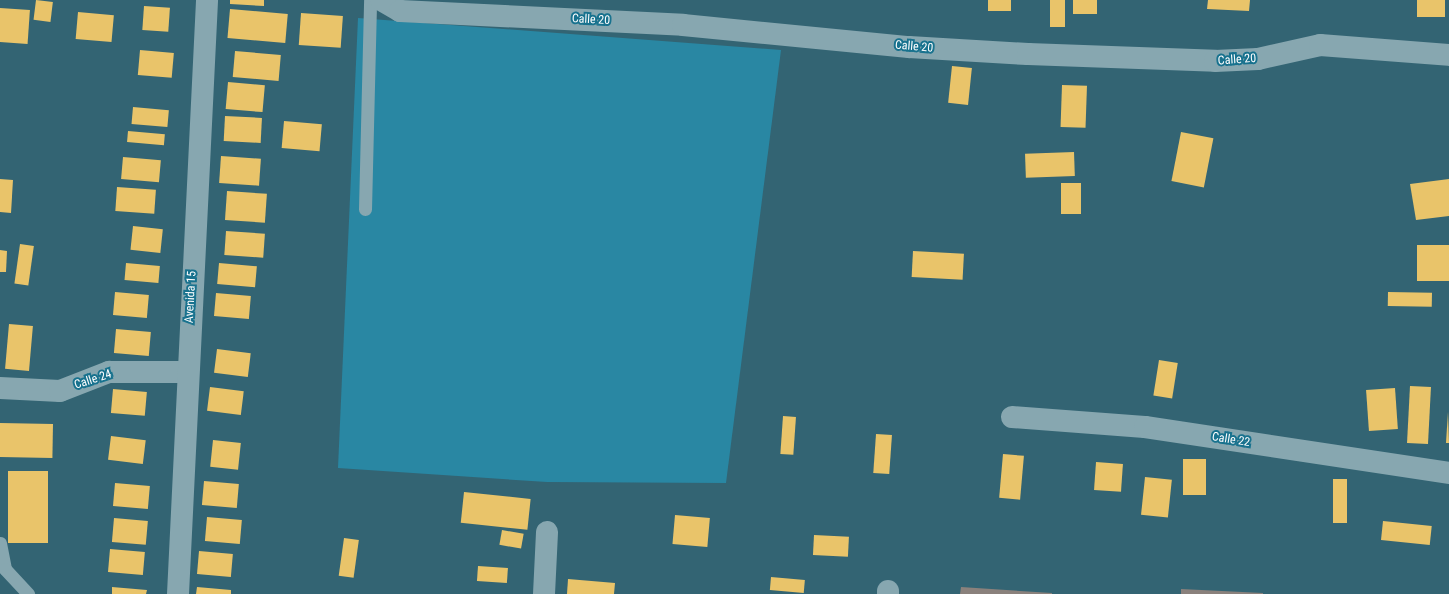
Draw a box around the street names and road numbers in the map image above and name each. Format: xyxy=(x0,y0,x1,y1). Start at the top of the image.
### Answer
street label: Calle 20 xyxy=(572,12,610,28)
street label: Calle 20 xyxy=(894,38,934,56)
street label: Calle 20 xyxy=(1217,51,1257,69)
street label: Avenida 15 xyxy=(182,271,200,323)
street label: Calle 24 xyxy=(73,367,113,393)
street label: Calle 22 xyxy=(1211,430,1251,450)

